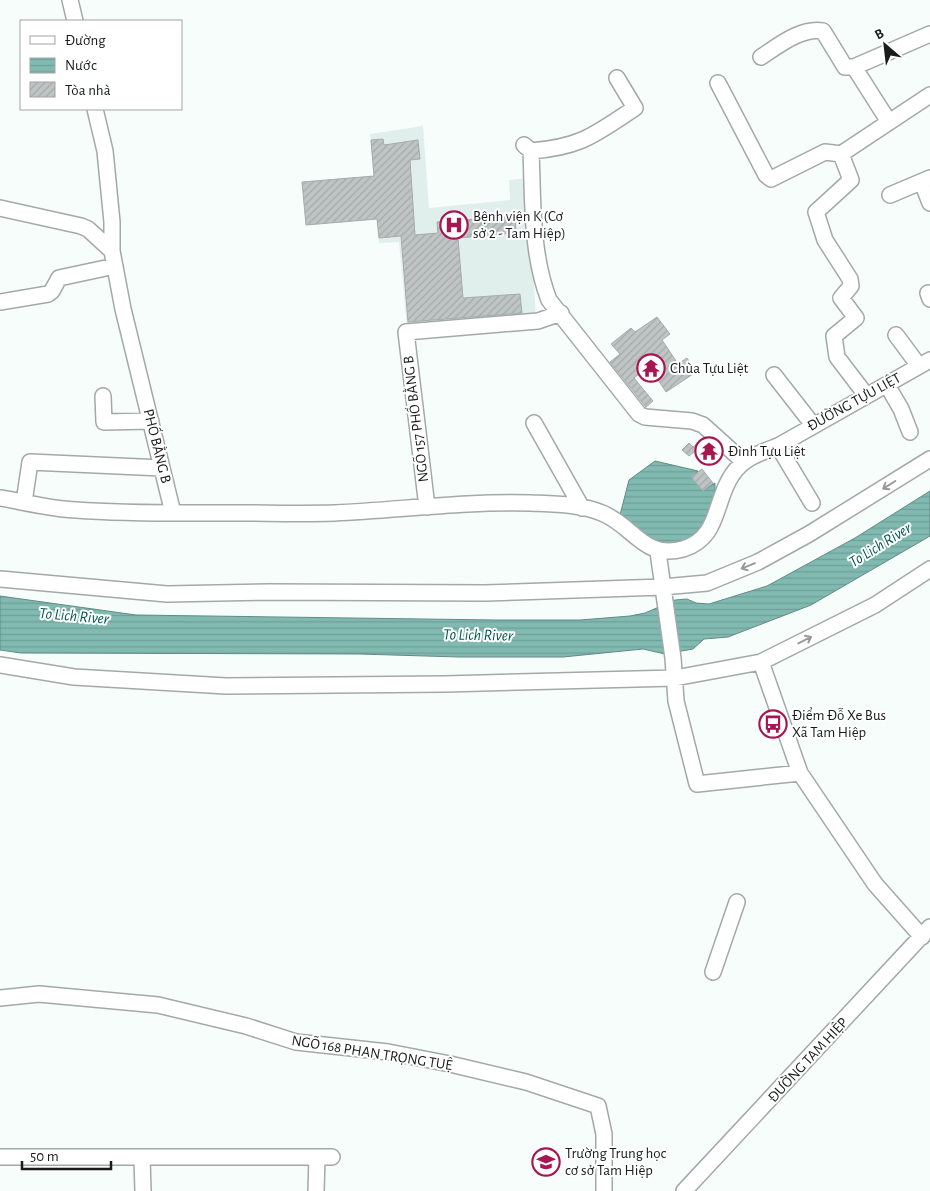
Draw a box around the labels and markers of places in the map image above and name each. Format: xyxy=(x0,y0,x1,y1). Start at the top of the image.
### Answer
place label: Bệnh viện K (Cơ sở 2 - Tam Hiệp) xyxy=(473,209,566,241)
hospital icon: Bệnh viện K (Cơ sở 2 - Tam Hiệp) xyxy=(439,210,469,240)
temple icon: Chùa Tựu Liệt xyxy=(636,353,666,383)
place label: Chùa Tựu Liệt xyxy=(670,361,749,376)
temple icon: Đình Tựu Liệt xyxy=(694,436,724,466)
place label: Đình Tựu Liệt xyxy=(728,444,806,459)
place label: Điểm Đỗ Xe Bus Xã Tam Hiệp xyxy=(792,707,886,740)
bus stop icon: Điểm Đỗ Xe Bus Xã Tam Hiệp xyxy=(758,709,788,739)
place label: Trường Trung học cơ sở Tam Hiệp xyxy=(565,1146,667,1178)
school or university icon: Trường Trung học cơ sở Tam Hiệp xyxy=(531,1147,561,1177)

